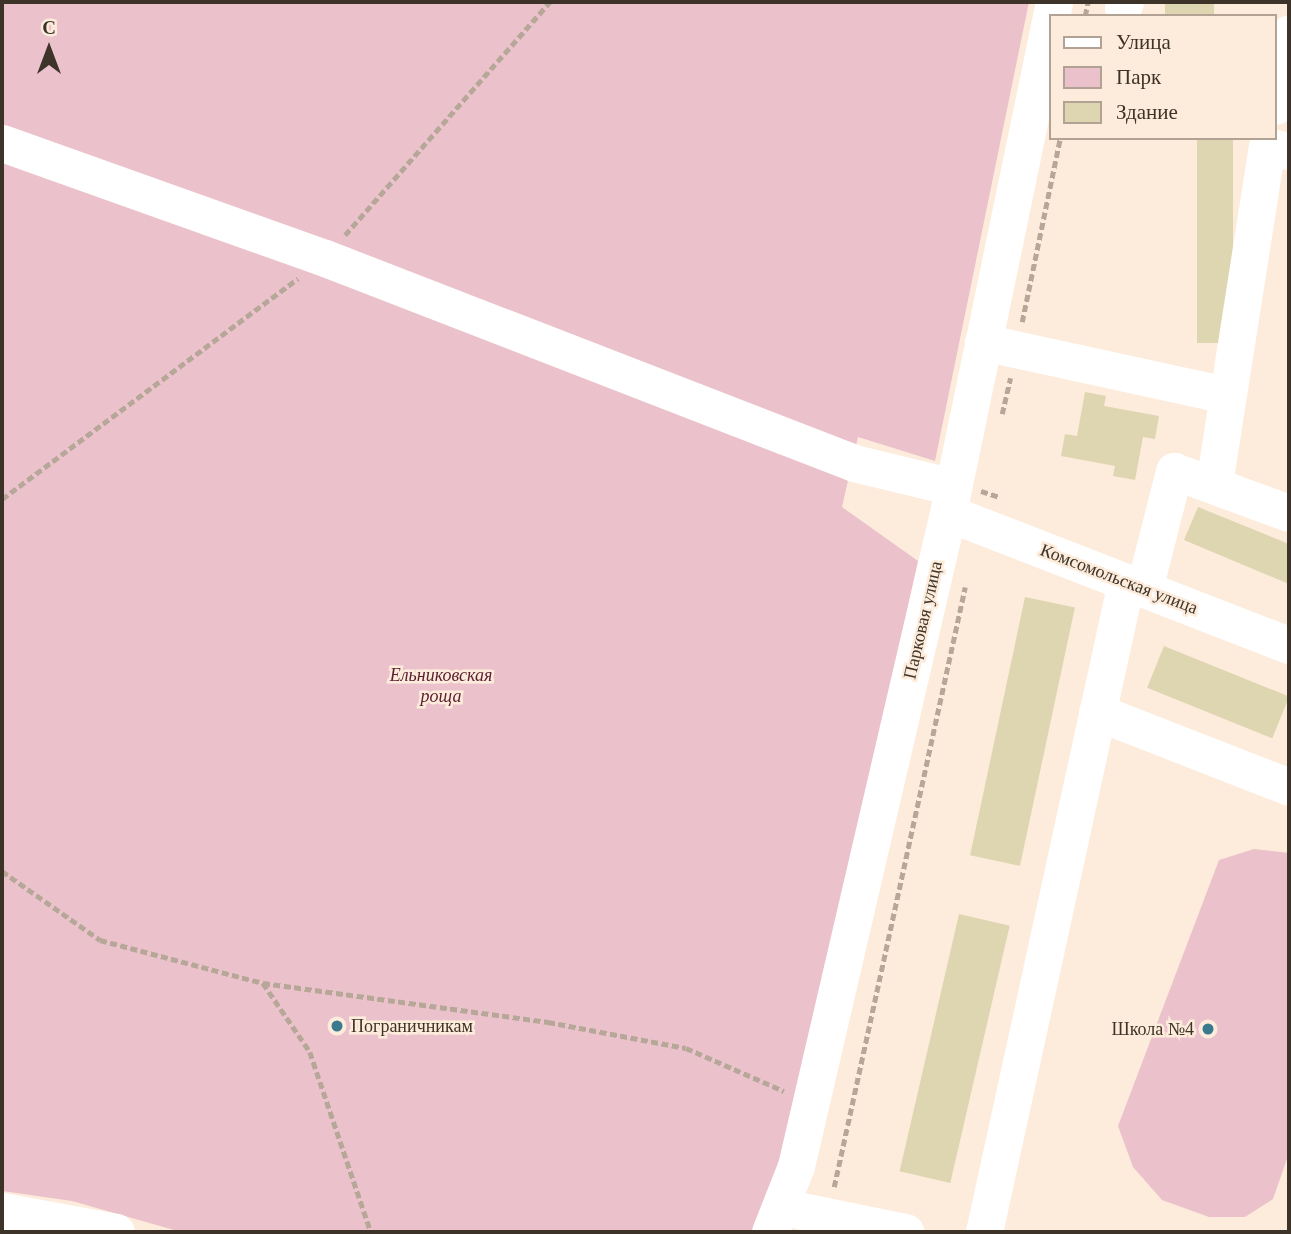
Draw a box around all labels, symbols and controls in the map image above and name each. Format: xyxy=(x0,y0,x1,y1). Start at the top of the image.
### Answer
north arrow xyxy=(14,14,84,84)
legend xyxy=(1050,14,1277,140)
text: С xyxy=(42,17,56,38)
text: Улица xyxy=(1116,30,1171,54)
text: Парк xyxy=(1116,65,1161,89)
text: Здание xyxy=(1116,100,1178,124)
street label: Комсомольская улица xyxy=(1037,539,1201,619)
street label: Парковая улица xyxy=(899,559,947,681)
park label: Ельниковская роща xyxy=(390,665,492,708)
place label: Пограничникам xyxy=(351,1015,473,1037)
marker: Пограничникам xyxy=(329,1018,345,1034)
place label: Школа №4 xyxy=(1112,1018,1194,1040)
marker: Школа №4 xyxy=(1200,1021,1216,1037)

